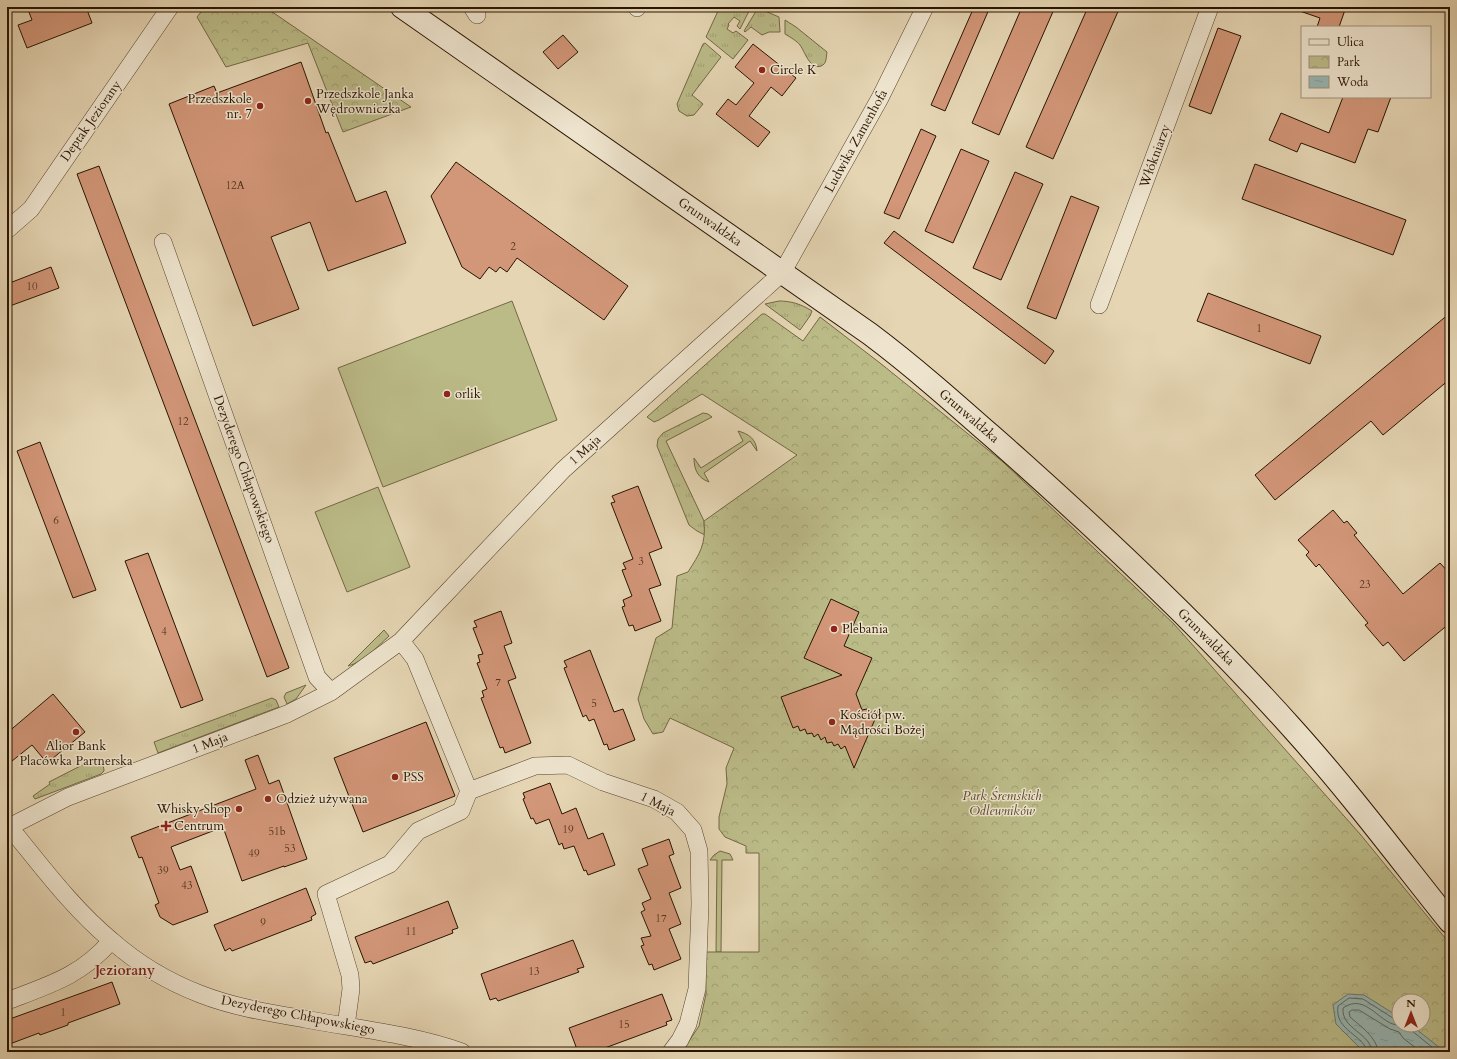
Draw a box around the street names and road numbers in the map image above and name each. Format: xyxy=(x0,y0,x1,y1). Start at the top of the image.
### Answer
street label: Deptak Jeziorany xyxy=(56,77,126,165)
street label: Ludwika Zamenhofa xyxy=(820,86,892,196)
street label: Włókniarzy xyxy=(1135,122,1175,191)
street label: Grunwaldzka xyxy=(674,193,746,251)
street label: Grunwaldzka xyxy=(935,385,1003,447)
street label: Dezyderego Chłapowskiego xyxy=(209,392,279,546)
street label: 1 Maja xyxy=(565,431,605,469)
street label: Grunwaldzka xyxy=(1173,604,1239,670)
street label: 1 Maja xyxy=(189,728,231,758)
street label: 1 Maja xyxy=(637,788,679,821)
street label: Dezyderego Chłapowskiego xyxy=(220,991,376,1039)

